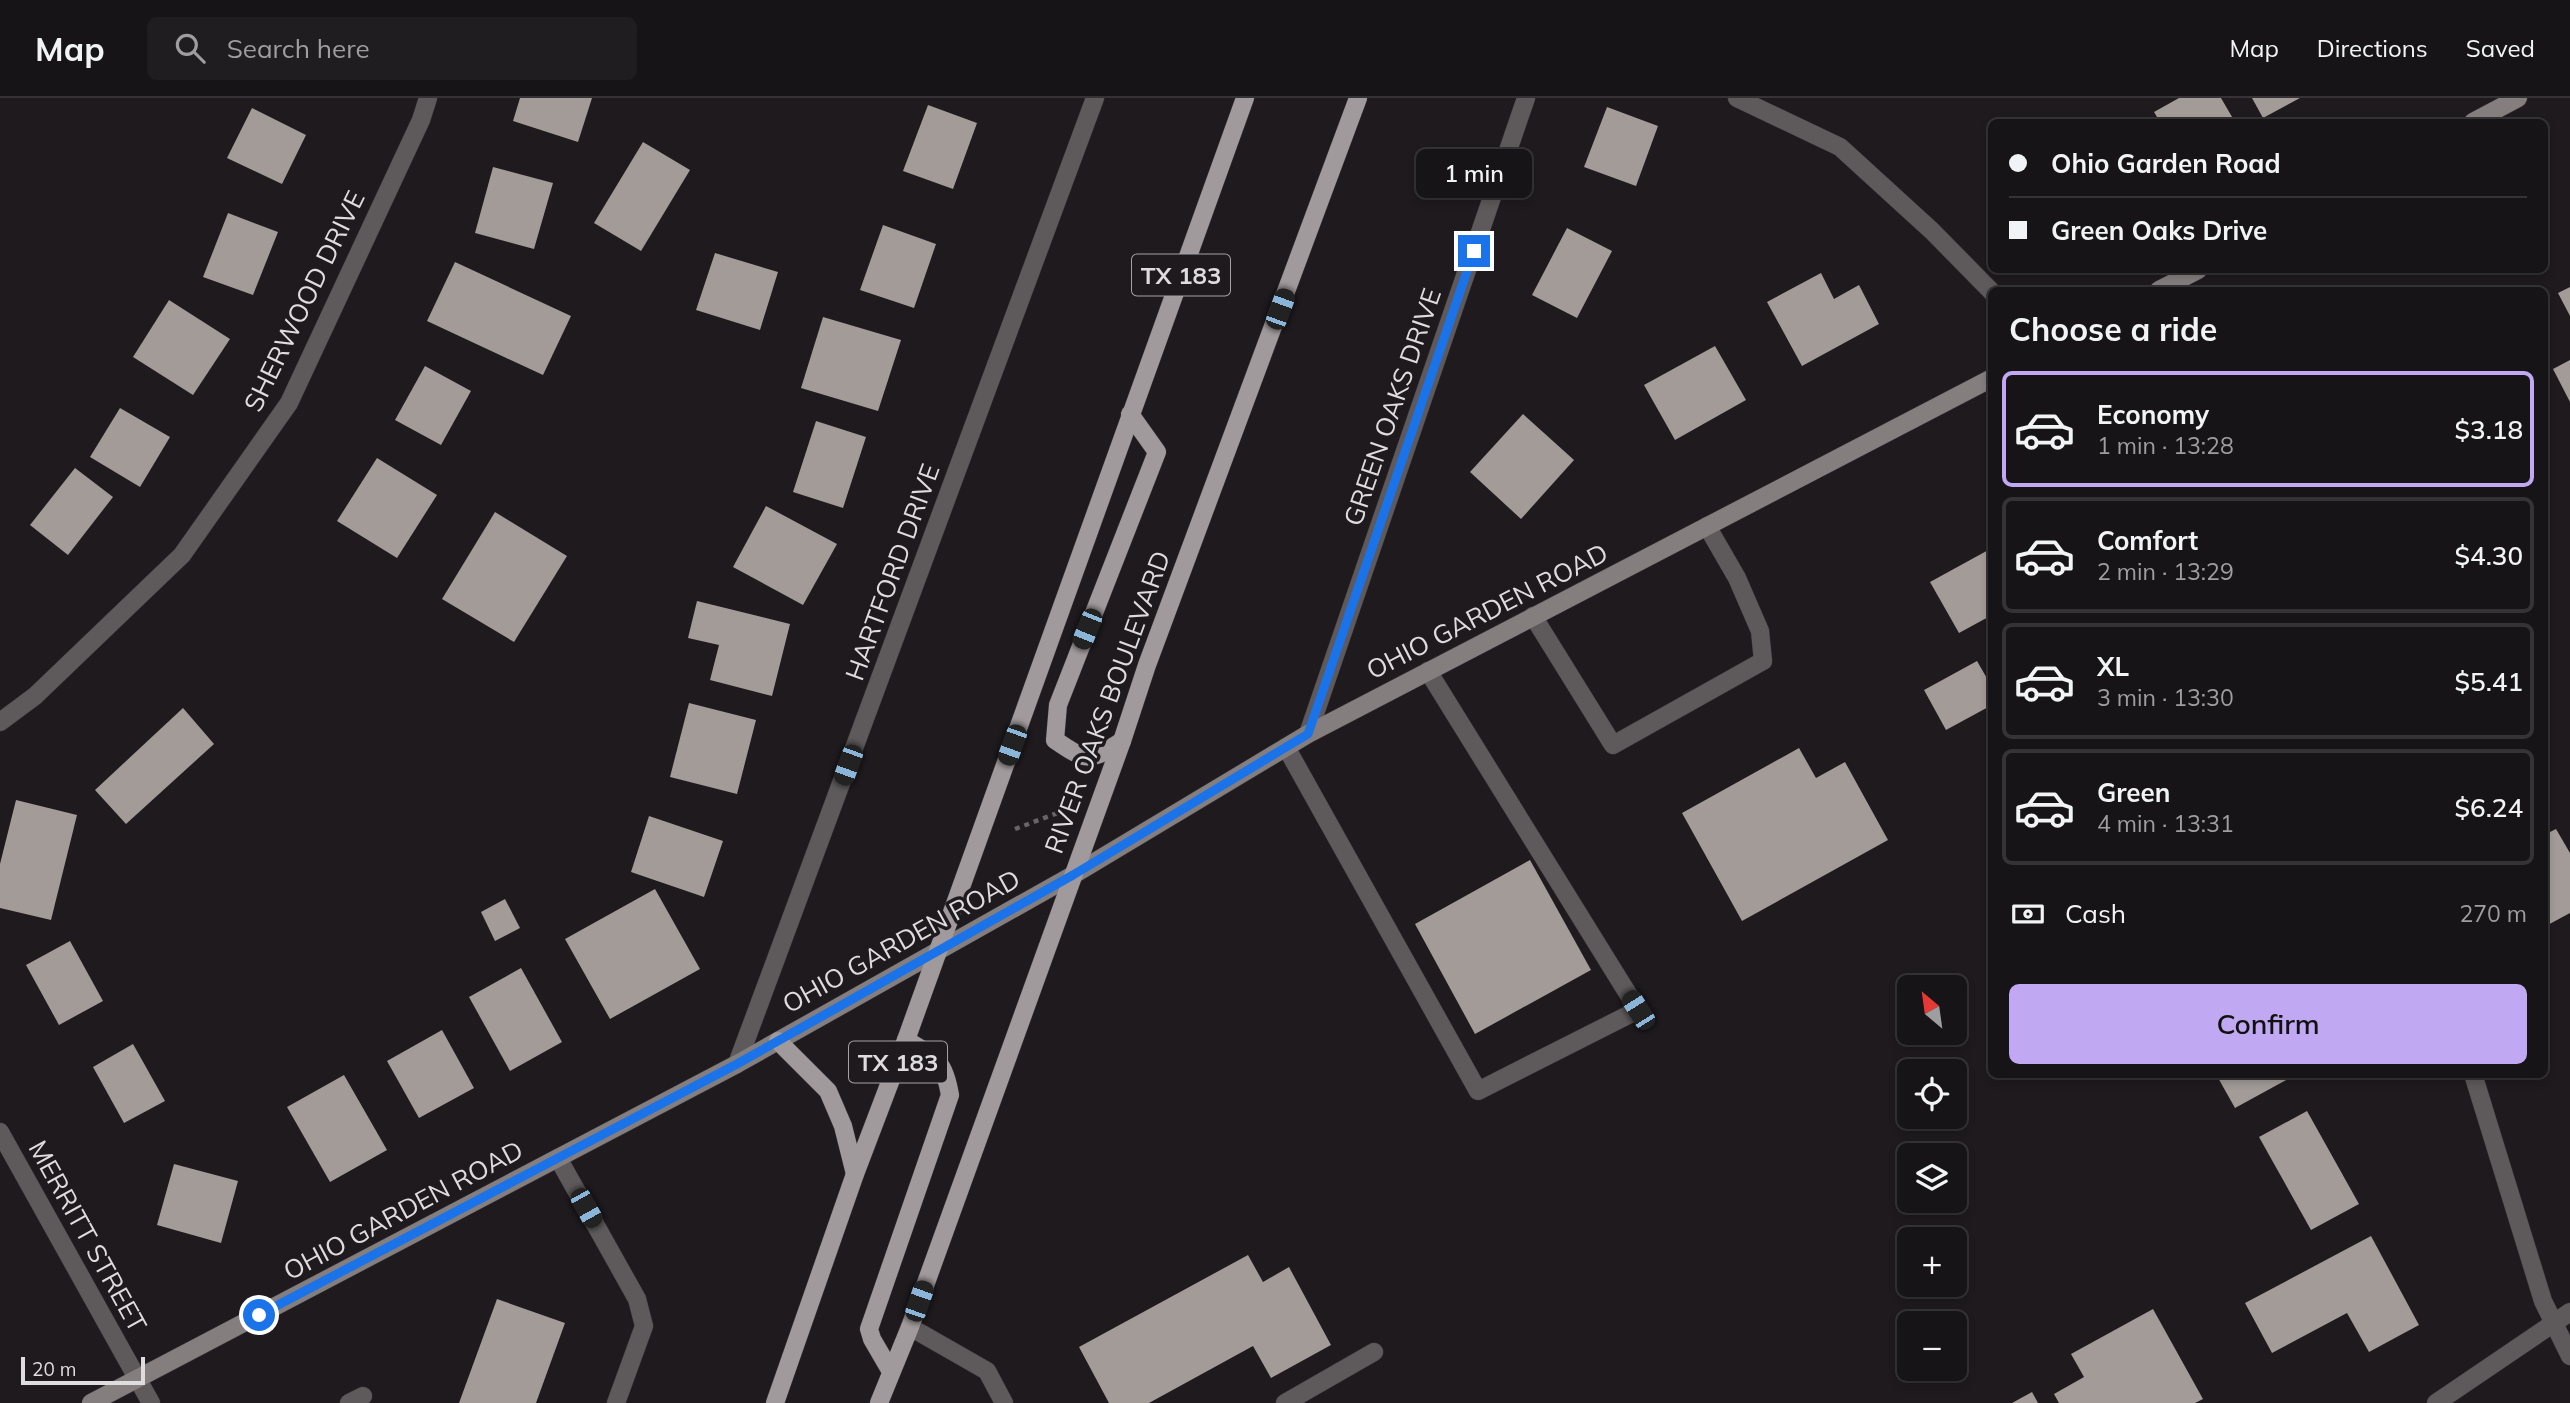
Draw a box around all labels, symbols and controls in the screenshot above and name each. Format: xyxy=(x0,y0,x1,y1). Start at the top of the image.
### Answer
search box xyxy=(147,17,637,80)
text: Map xyxy=(35,28,105,69)
icon: search xyxy=(171,29,209,67)
text: Search here xyxy=(227,32,370,65)
text: Map xyxy=(2229,33,2279,63)
text: Directions xyxy=(2317,33,2428,63)
text: Saved xyxy=(2466,33,2535,63)
text: Ohio Garden Road xyxy=(2051,147,2281,180)
callout: 1 min xyxy=(1416,150,1532,198)
text: 1 min xyxy=(1444,159,1504,188)
street label: SHERWOOD DRIVE xyxy=(236,185,372,417)
text: Green Oaks Drive xyxy=(2051,214,2267,247)
route end xyxy=(1458,235,1490,267)
road number: TX 183 xyxy=(1132,254,1230,295)
street label: GREEN OAKS DRIVE xyxy=(1336,284,1448,530)
car xyxy=(1263,286,1298,332)
text: Choose a ride xyxy=(2009,309,2217,349)
icon: car xyxy=(2013,398,2076,461)
text: Economy xyxy=(2097,398,2209,431)
text: $3.18 xyxy=(2454,413,2523,446)
text: 1 min · 13:28 xyxy=(2097,431,2234,460)
street label: HARTFORD DRIVE xyxy=(837,459,947,685)
icon: car xyxy=(2013,524,2076,587)
text: Comfort xyxy=(2097,524,2198,557)
street label: OHIO GARDEN ROAD xyxy=(1361,536,1613,686)
text: $4.30 xyxy=(2454,539,2523,572)
street label: RIVER OAKS BOULEVARD xyxy=(1037,546,1177,858)
text: 2 min · 13:29 xyxy=(2097,557,2234,586)
car xyxy=(1070,606,1105,652)
icon: car xyxy=(2013,650,2076,713)
text: XL xyxy=(2097,650,2129,683)
text: $5.41 xyxy=(2454,665,2523,698)
text: 3 min · 13:30 xyxy=(2097,683,2234,712)
car xyxy=(995,722,1030,768)
car xyxy=(831,742,866,788)
icon: car xyxy=(2013,776,2076,839)
text: Green xyxy=(2097,776,2170,809)
text: $6.24 xyxy=(2454,791,2523,824)
text: 4 min · 13:31 xyxy=(2097,809,2234,838)
street label: OHIO GARDEN ROAD xyxy=(776,862,1026,1020)
icon: cash xyxy=(2009,895,2047,933)
text: Cash xyxy=(2065,897,2126,930)
text: 270 m xyxy=(2459,899,2527,928)
north arrow xyxy=(1897,975,1967,1045)
map controls xyxy=(1897,975,1967,1381)
button: Confirm xyxy=(2009,984,2527,1064)
car xyxy=(1618,987,1659,1033)
road number: TX 183 xyxy=(849,1042,947,1082)
button: locate xyxy=(1897,1059,1967,1129)
street label: OHIO GARDEN ROAD xyxy=(277,1133,529,1287)
street label: MERRITT STREET xyxy=(22,1134,155,1338)
button: layers xyxy=(1897,1143,1967,1213)
car xyxy=(567,1185,606,1231)
button: + xyxy=(1897,1227,1967,1297)
car xyxy=(903,1278,936,1324)
route start xyxy=(243,1299,275,1331)
button: − xyxy=(1897,1311,1967,1381)
scale bar xyxy=(21,1354,145,1386)
text: 20 m xyxy=(32,1357,76,1381)

